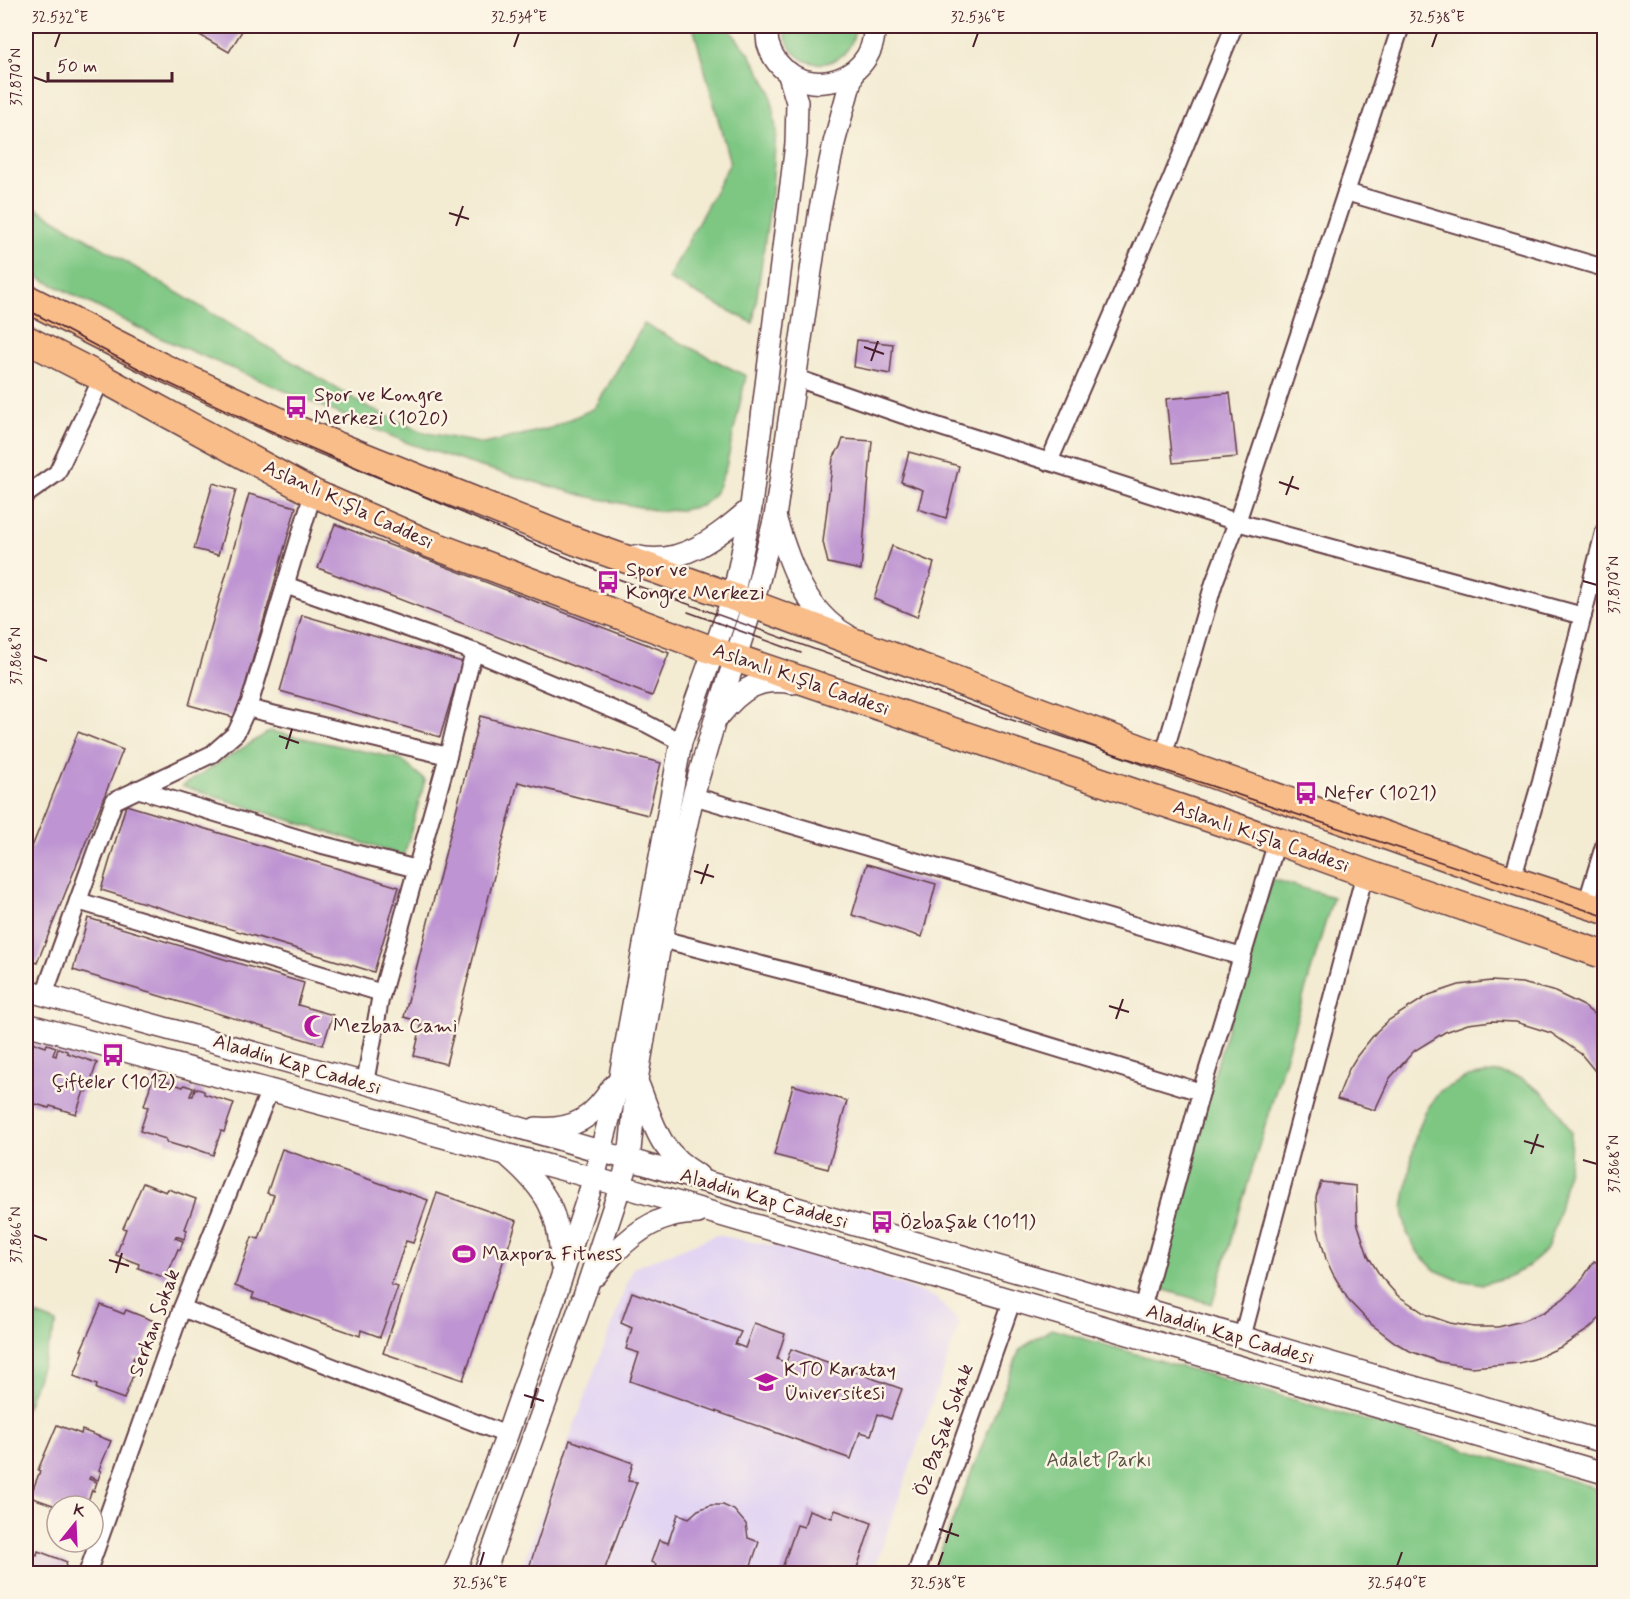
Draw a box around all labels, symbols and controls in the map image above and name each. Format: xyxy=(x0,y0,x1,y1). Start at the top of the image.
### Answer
text: 32.532°E xyxy=(32,8,88,28)
text: 32.534°E xyxy=(491,8,547,28)
text: 32.536°E xyxy=(951,8,1005,28)
text: 32.538°E xyxy=(1409,8,1465,28)
scale bar xyxy=(48,45,172,83)
text: 37.870°N xyxy=(7,48,27,106)
text: 50 m xyxy=(57,55,97,79)
place label: Spor ve Kongre Merkezi (1020) xyxy=(314,382,448,432)
bus stop icon: Spor ve Kongre Merkezi (1020) xyxy=(283,394,309,420)
street label: Aslanlı Kışla Caddesi xyxy=(259,454,437,556)
text: 37.870°N xyxy=(1605,556,1625,614)
place label: Spor ve Kongre Merkezi xyxy=(626,557,765,608)
bus stop icon: Spor ve Kongre Merkezi xyxy=(595,569,621,595)
text: 37.868°N xyxy=(7,627,27,685)
street label: Aslanlı Kışla Caddesi xyxy=(709,637,893,723)
bus stop icon: Nefer (1021) xyxy=(1293,780,1319,806)
place label: Nefer (1021) xyxy=(1324,780,1436,807)
street label: Aslanlı Kışla Caddesi xyxy=(1169,794,1353,880)
mosque icon: Mezbaa Cami xyxy=(302,1013,328,1039)
place label: Mezbaa Cami xyxy=(333,1013,457,1040)
street label: Aladdin Kap Caddesi xyxy=(210,1028,384,1102)
bus stop icon: Çifteler (1012) xyxy=(100,1042,126,1068)
place label: Çifteler (1012) xyxy=(51,1069,175,1096)
text: 37.868°N xyxy=(1605,1135,1625,1193)
street label: Aladdin Kap Caddesi xyxy=(677,1162,851,1236)
text: 37.866°N xyxy=(7,1207,27,1263)
bus stop icon: Özbaşak (1011) xyxy=(869,1209,895,1235)
place label: Özbaşak (1011) xyxy=(900,1209,1036,1236)
sports icon: Maxpora Fitness xyxy=(451,1241,477,1267)
place label: Maxpora Fitness xyxy=(482,1241,623,1268)
street label: Serkan Sokak xyxy=(123,1265,187,1381)
street label: Aladdin Kap Caddesi xyxy=(1143,1298,1317,1372)
place label: KTO Karatay Üniversitesi xyxy=(784,1357,896,1407)
street label: Öz Başak Sokak xyxy=(908,1360,980,1500)
school or university icon: KTO Karatay Üniversitesi xyxy=(753,1369,779,1395)
park label: Adalet Parkı xyxy=(1046,1447,1152,1474)
north arrow xyxy=(45,1494,105,1554)
text: K xyxy=(71,1499,88,1523)
text: 32.536°E xyxy=(453,1574,507,1594)
text: 32.538°E xyxy=(910,1574,966,1594)
text: 32.540°E xyxy=(1367,1574,1427,1594)

